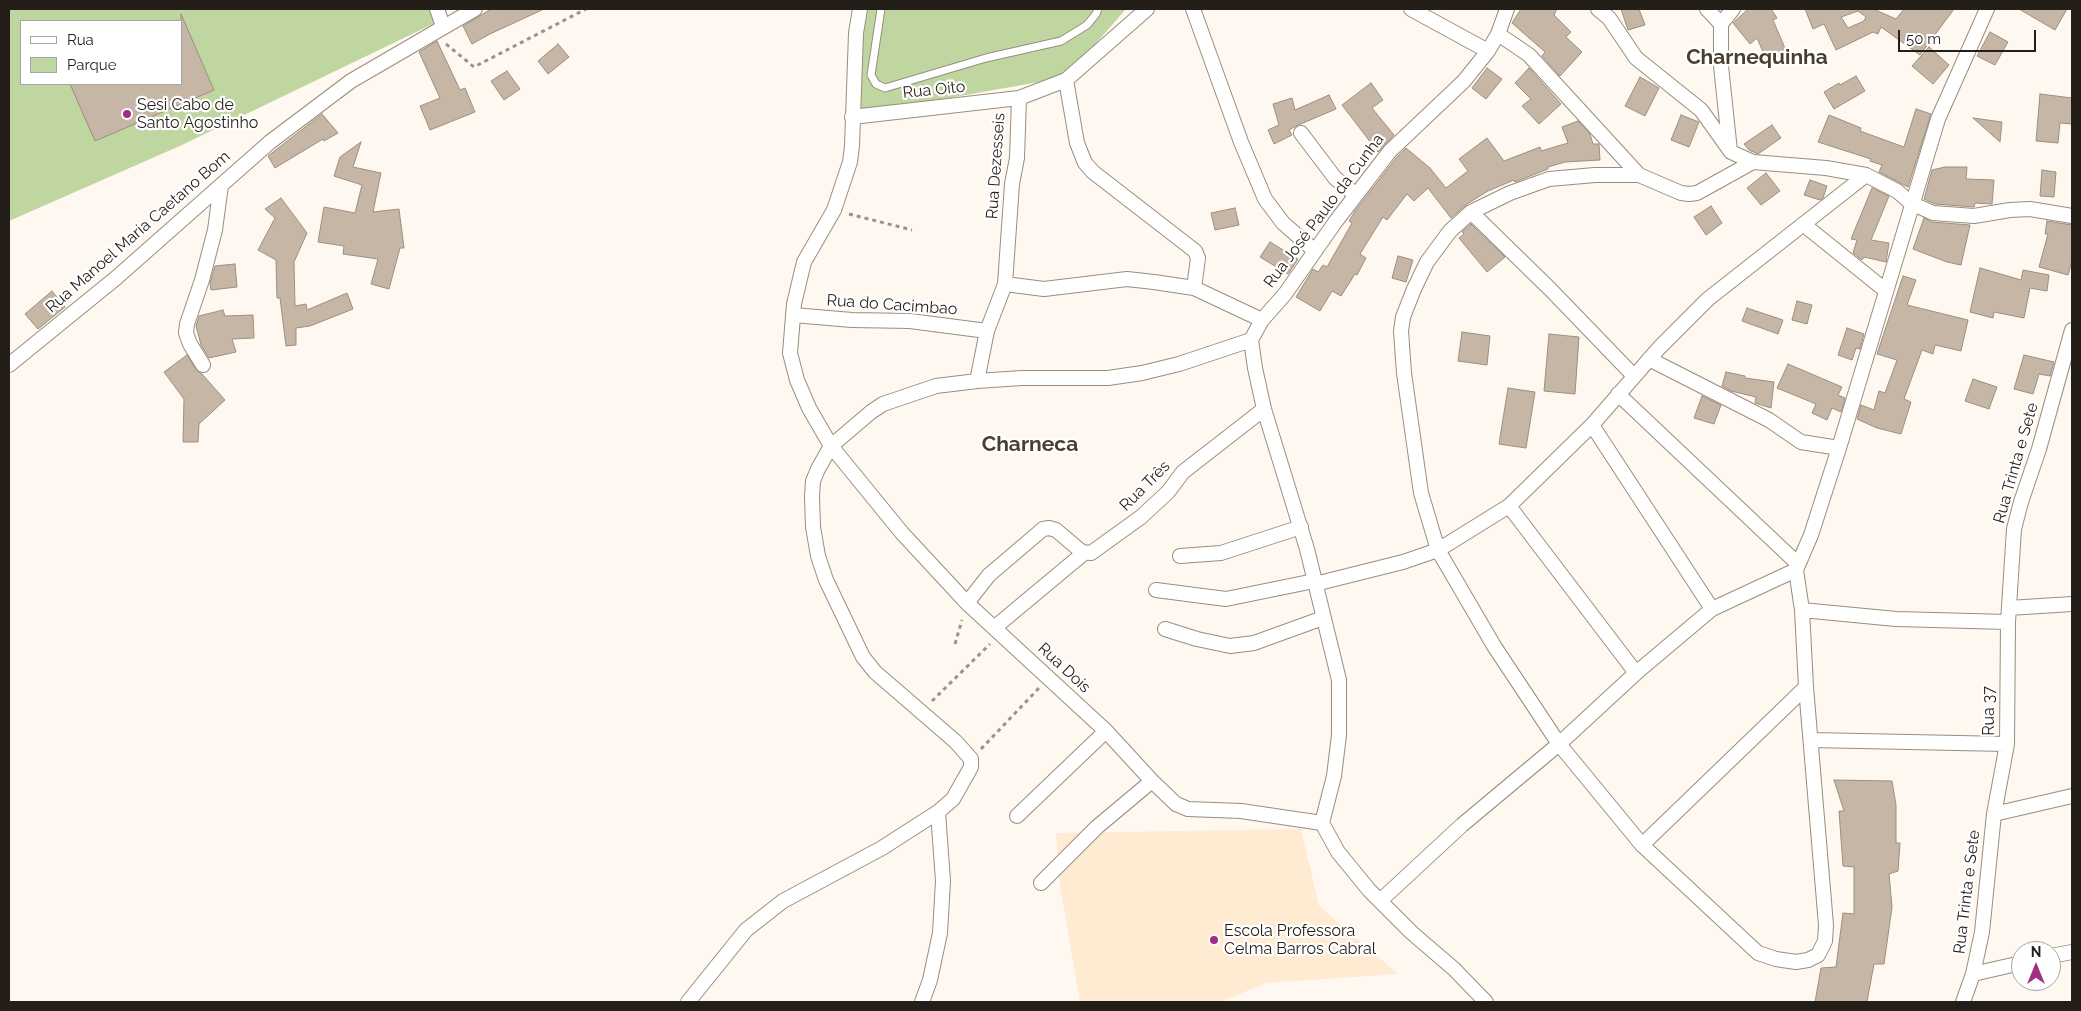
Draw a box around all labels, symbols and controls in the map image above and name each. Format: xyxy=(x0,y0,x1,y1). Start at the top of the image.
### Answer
legend xyxy=(20,20,182,85)
scale bar xyxy=(1901,20,2038,52)
text: 50 m xyxy=(1906,30,1941,48)
text: Rua xyxy=(67,31,94,49)
district label: Charnequinha xyxy=(1686,45,1828,71)
text: Parque xyxy=(67,56,116,74)
street label: Rua Oito xyxy=(902,77,966,103)
place label: Sesi Cabo de Santo Agostinho xyxy=(137,95,258,133)
marker: Sesi Cabo de Santo Agostinho xyxy=(121,108,133,120)
street label: Rua Dezesseis xyxy=(983,112,1009,220)
street label: Rua José Paulo da Cunha xyxy=(1260,130,1388,292)
street label: Rua Manoel Maria Caetano Bom xyxy=(42,147,234,317)
street label: Rua do Cacimbao xyxy=(826,291,958,319)
street label: Rua Trinta e Sete xyxy=(1990,400,2042,526)
district label: Charneca xyxy=(982,432,1078,458)
street label: Rua Três xyxy=(1116,457,1174,515)
street label: Rua Dois xyxy=(1034,639,1094,697)
street label: Rua 37 xyxy=(1979,686,1999,736)
street label: Rua Trinta e Sete xyxy=(1950,829,1984,955)
place label: Escola Professora Celma Barros Cabral xyxy=(1224,921,1376,959)
marker: Escola Professora Celma Barros Cabral xyxy=(1208,934,1220,946)
north arrow xyxy=(2011,941,2061,991)
text: N xyxy=(2031,944,2041,960)

